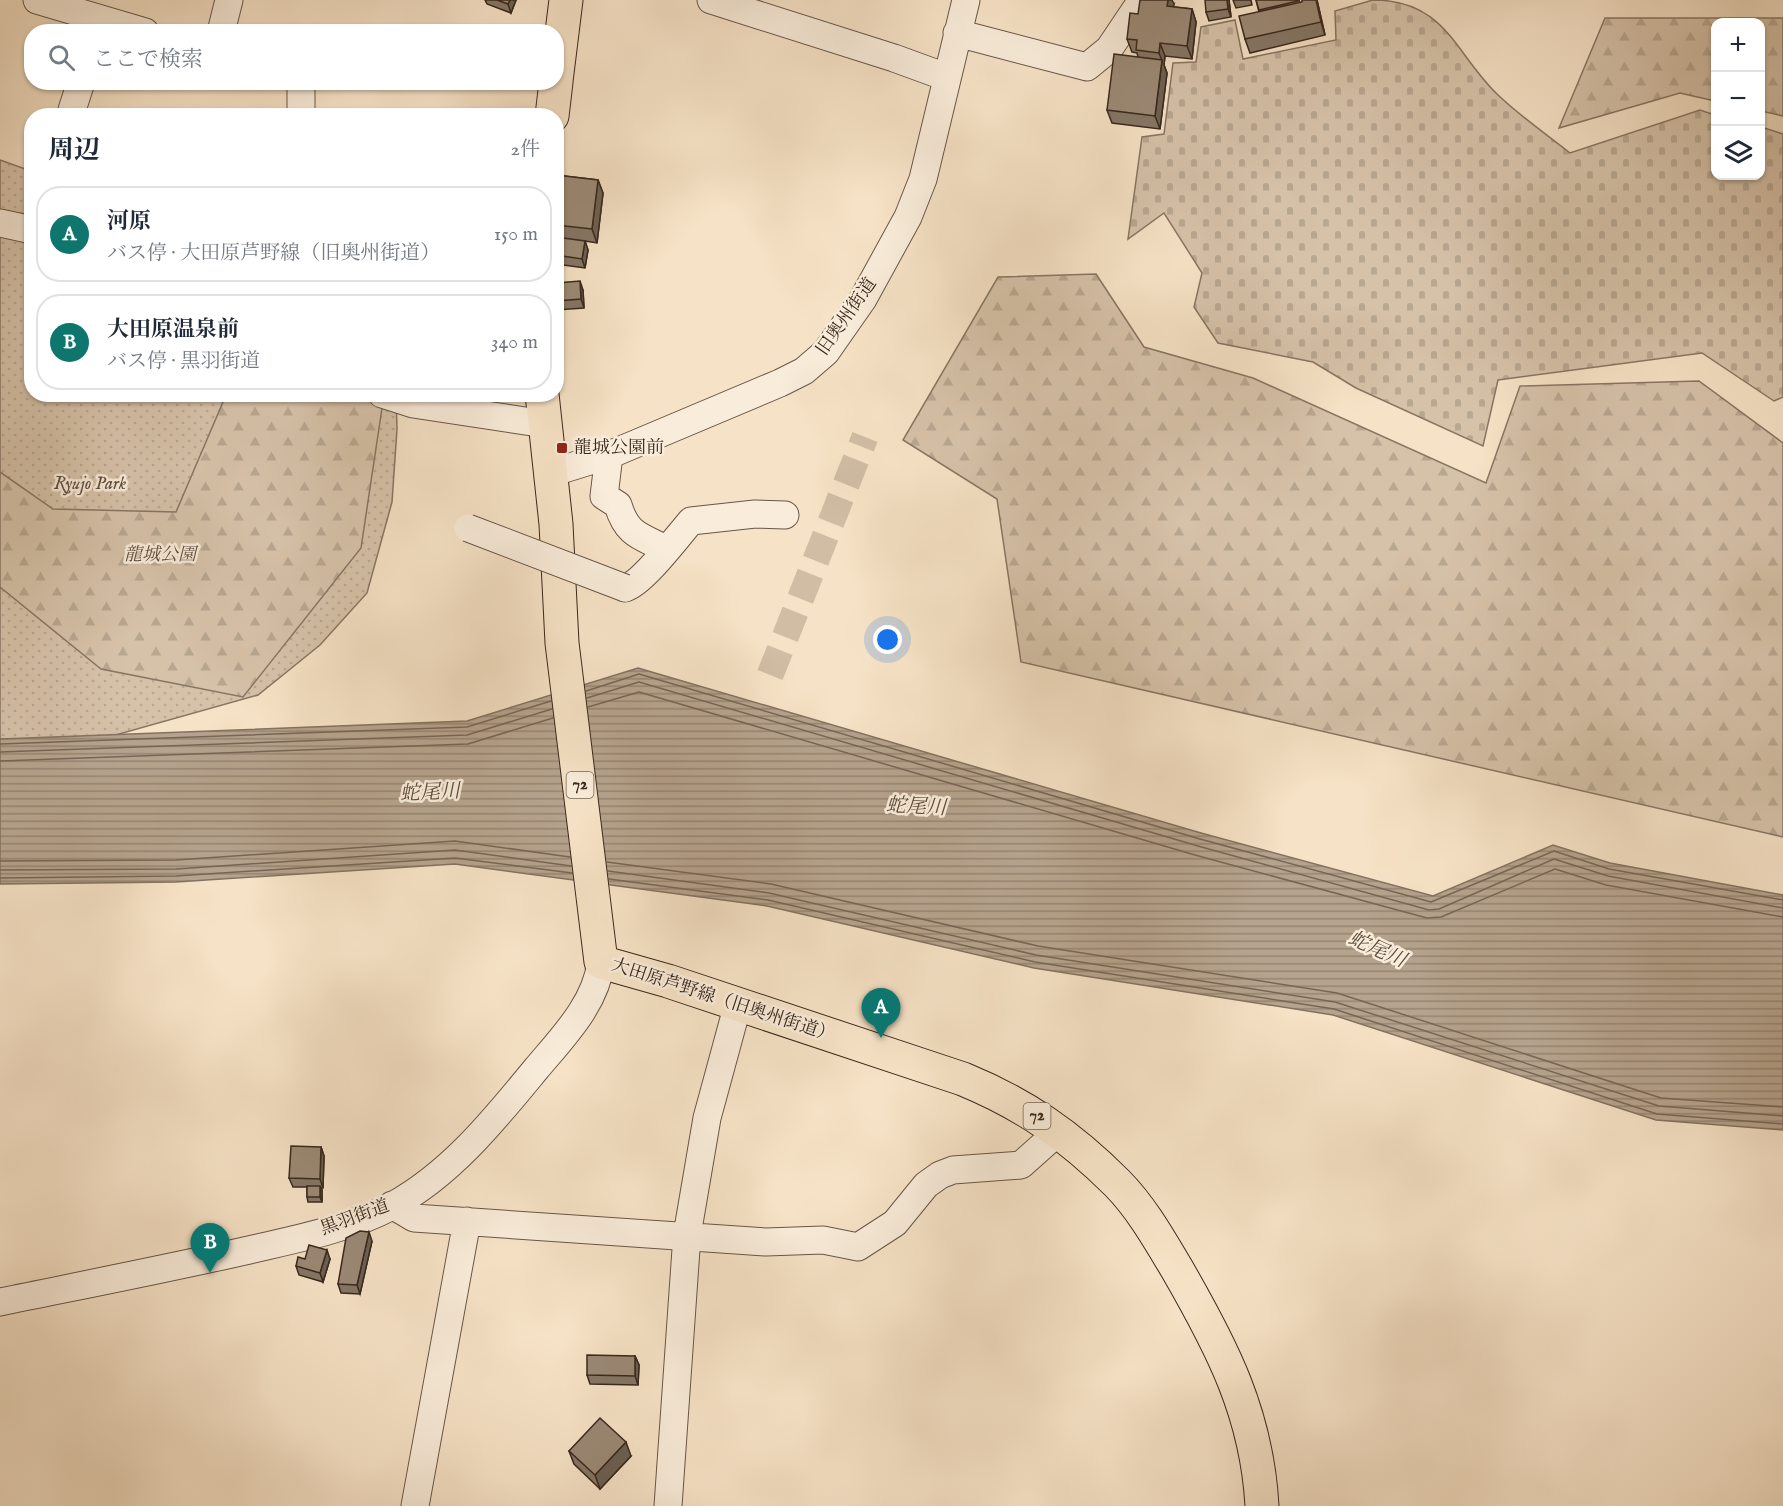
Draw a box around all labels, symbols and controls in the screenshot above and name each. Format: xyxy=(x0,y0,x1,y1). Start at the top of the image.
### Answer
map controls xyxy=(1711,18,1765,180)
button: + xyxy=(1711,18,1765,72)
search box xyxy=(24,24,564,90)
icon: search xyxy=(45,41,78,74)
text: ここで検索 xyxy=(93,46,203,74)
button: − xyxy=(1711,72,1765,126)
button: layers xyxy=(1711,126,1765,180)
text: 周辺 xyxy=(48,134,100,167)
text: 2件 xyxy=(511,137,540,162)
text: 河原 xyxy=(107,208,151,236)
text: A xyxy=(63,222,76,247)
text: 150 m xyxy=(494,222,538,247)
text: バス停 · 大田原芦野線（旧奥州街道） xyxy=(107,241,440,266)
street label: 旧奥州街道 xyxy=(812,274,882,360)
text: 大田原温泉前 xyxy=(107,316,239,344)
text: B xyxy=(63,330,76,355)
text: 340 m xyxy=(491,330,538,355)
text: バス停 · 黒羽街道 xyxy=(107,349,260,374)
place label: 龍城公園前 xyxy=(574,437,664,460)
marker: 龍城公園前 xyxy=(555,441,569,455)
park label: Ryujo Park xyxy=(54,473,126,496)
park label: 龍城公園 xyxy=(124,544,199,567)
your location xyxy=(873,625,902,654)
road number: 72 xyxy=(566,772,594,798)
water label: 蛇尾川 xyxy=(399,779,463,807)
water label: 蛇尾川 xyxy=(885,793,949,821)
water label: 蛇尾川 xyxy=(1345,926,1411,974)
street label: 大田原芦野線（旧奥州街道） xyxy=(608,954,838,1048)
pin: A xyxy=(862,988,900,1038)
road number: 72 xyxy=(1024,1103,1050,1129)
street label: 黒羽街道 xyxy=(317,1195,393,1241)
pin: B xyxy=(190,1224,230,1273)

